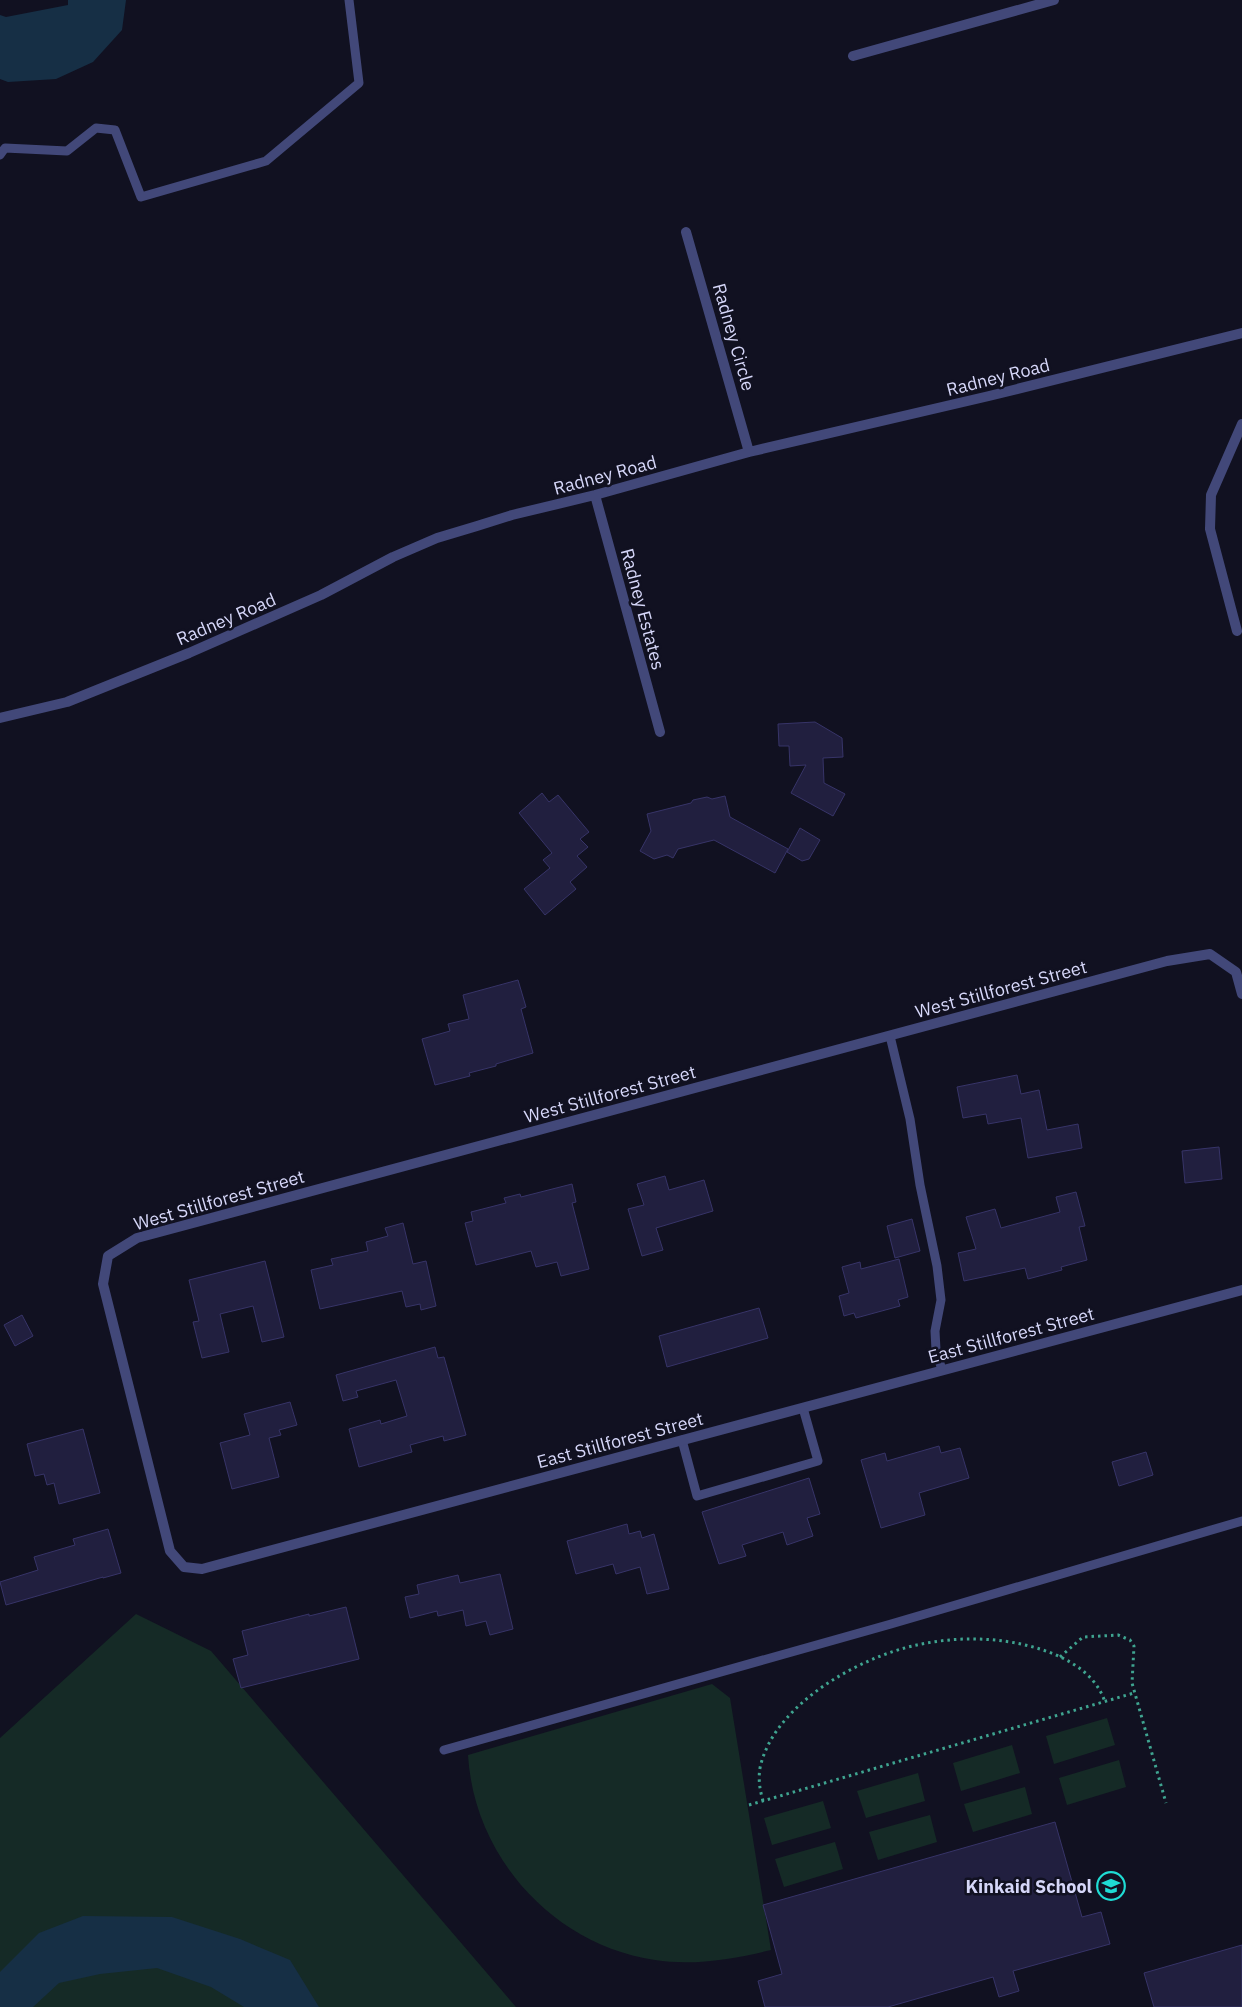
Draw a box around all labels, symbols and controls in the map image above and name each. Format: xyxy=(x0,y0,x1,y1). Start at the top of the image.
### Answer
street label: Radney Circle xyxy=(708,281,760,393)
street label: Radney Road xyxy=(944,353,1052,401)
street label: Radney Road xyxy=(551,450,659,500)
street label: Radney Estates xyxy=(616,546,670,672)
street label: Radney Road xyxy=(173,588,279,650)
street label: West Stillforest Street xyxy=(913,955,1089,1023)
street label: West Stillforest Street xyxy=(522,1060,698,1128)
street label: West Stillforest Street xyxy=(131,1165,307,1235)
street label: East Stillforest Street xyxy=(925,1302,1097,1368)
street label: East Stillforest Street xyxy=(534,1407,706,1473)
school or university icon: Kinkaid School xyxy=(1096,1871,1126,1901)
place label: Kinkaid School xyxy=(966,1875,1093,1898)

